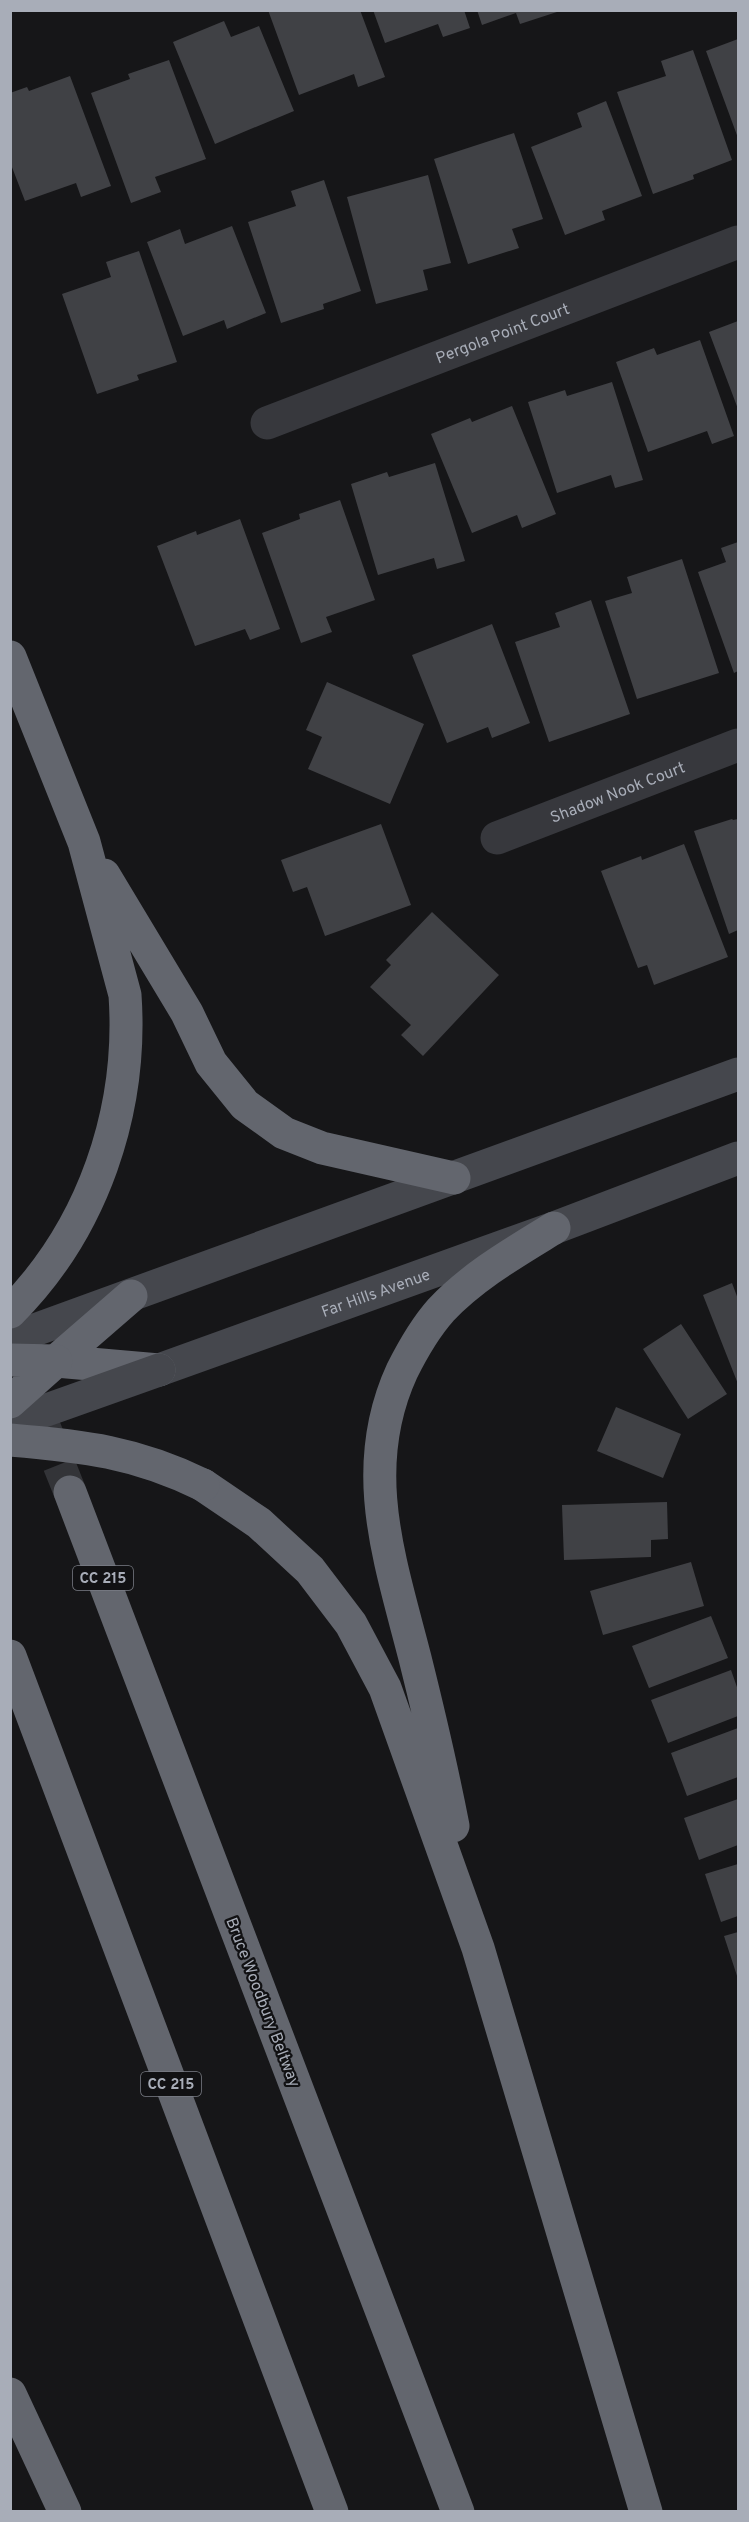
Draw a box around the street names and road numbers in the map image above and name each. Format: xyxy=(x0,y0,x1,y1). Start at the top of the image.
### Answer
street label: Pergola Point Court xyxy=(433,300,573,369)
street label: Shadow Nook Court xyxy=(548,758,688,829)
street label: Far Hills Avenue xyxy=(319,1265,433,1323)
road number: CC 215 xyxy=(73,1566,133,1590)
street label: Bruce Woodbury Beltway xyxy=(221,1915,304,2090)
road number: CC 215 xyxy=(141,2072,201,2096)

